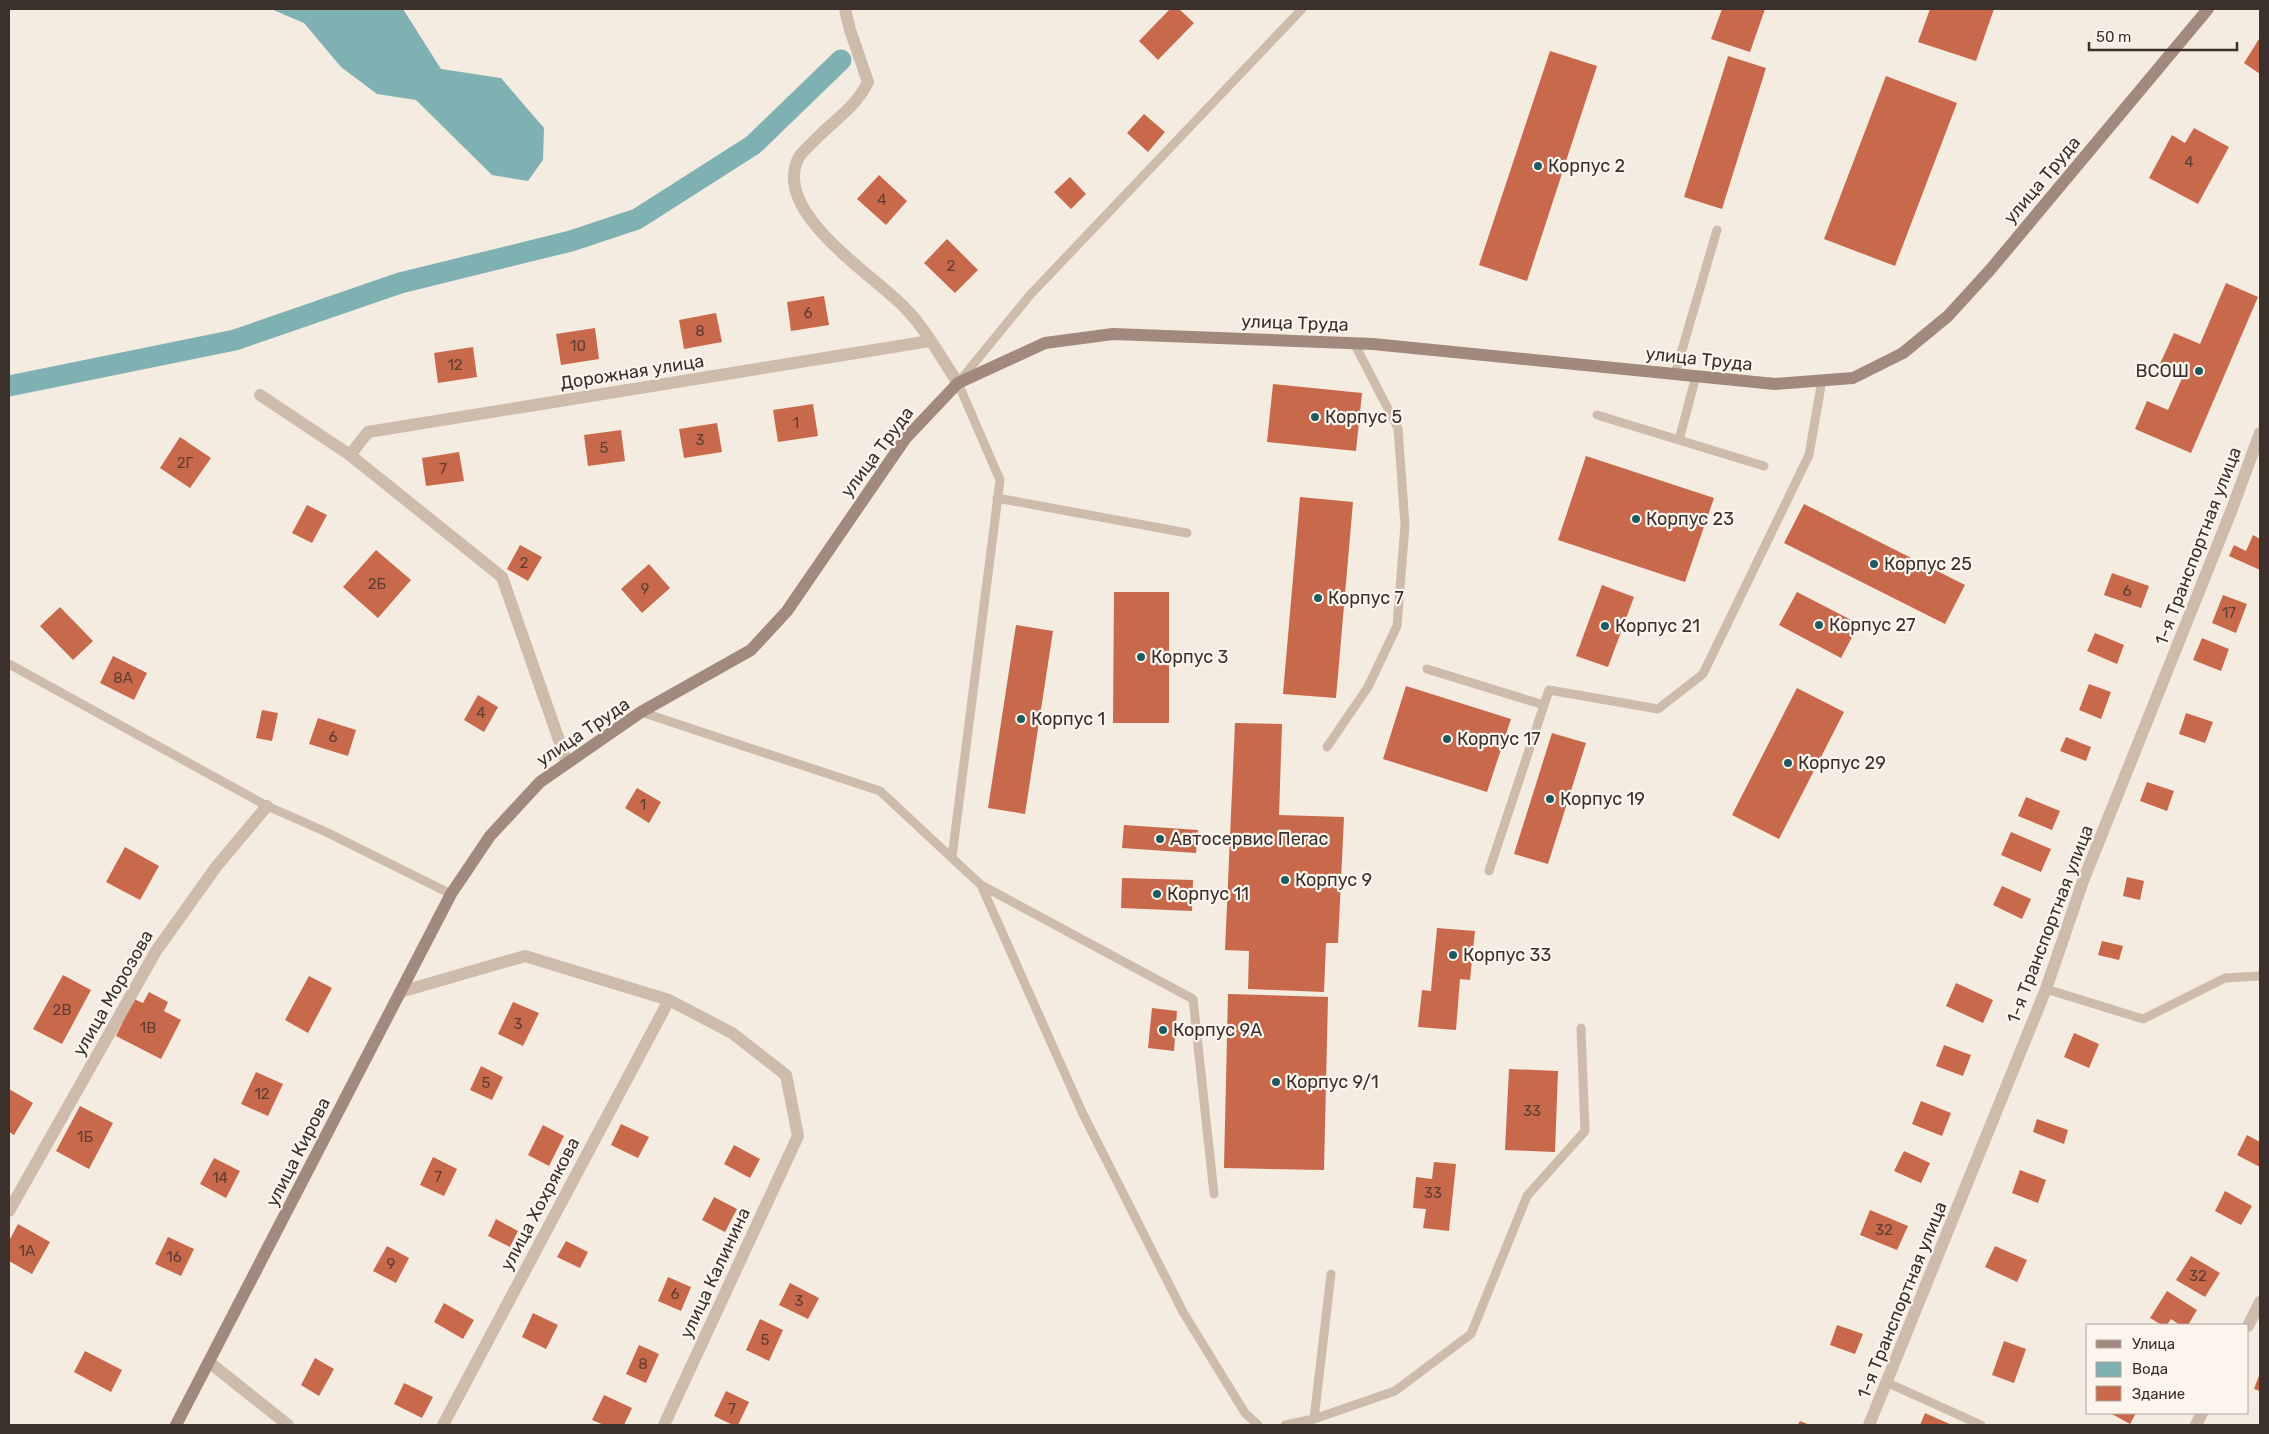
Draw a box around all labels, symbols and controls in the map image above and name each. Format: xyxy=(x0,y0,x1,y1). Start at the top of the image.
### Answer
scale bar xyxy=(2089,20,2236,52)
text: 50 m xyxy=(2096,28,2131,46)
street label: улица Труда xyxy=(1999,132,2085,228)
house number: 4 xyxy=(2184,153,2194,171)
place label: Корпус 2 xyxy=(1548,155,1625,177)
marker: Корпус 2 xyxy=(1532,160,1544,172)
house number: 4 xyxy=(877,191,887,209)
house number: 2 xyxy=(947,257,956,275)
house number: 6 xyxy=(803,304,813,322)
street label: улица Труда xyxy=(1241,310,1349,336)
house number: 8 xyxy=(695,322,705,340)
house number: 10 xyxy=(570,337,586,355)
street label: улица Труда xyxy=(1644,342,1754,376)
street label: Дорожная улица xyxy=(558,350,706,394)
house number: 12 xyxy=(447,356,463,374)
place label: ВСОШ xyxy=(2136,360,2189,382)
marker: ВСОШ xyxy=(2193,365,2205,377)
street label: улица Труда xyxy=(836,402,918,502)
place label: Корпус 5 xyxy=(1325,406,1402,428)
marker: Корпус 5 xyxy=(1309,411,1321,423)
house number: 1 xyxy=(793,414,799,432)
house number: 3 xyxy=(695,431,705,449)
house number: 5 xyxy=(600,439,609,457)
street label: 1-я Транспортная улица xyxy=(2150,444,2246,648)
house number: 2Г xyxy=(177,454,193,472)
house number: 7 xyxy=(439,460,447,478)
place label: Корпус 23 xyxy=(1646,508,1734,530)
marker: Корпус 23 xyxy=(1630,513,1642,525)
place label: Корпус 25 xyxy=(1884,553,1972,575)
house number: 2 xyxy=(520,554,529,572)
marker: Корпус 25 xyxy=(1868,558,1880,570)
house number: 2Б xyxy=(368,575,387,593)
house number: 9 xyxy=(641,580,650,598)
house number: 6 xyxy=(2122,582,2132,600)
place label: Корпус 7 xyxy=(1328,587,1404,609)
marker: Корпус 7 xyxy=(1312,592,1324,604)
house number: 17 xyxy=(2222,604,2236,622)
place label: Корпус 27 xyxy=(1829,614,1915,636)
place label: Корпус 21 xyxy=(1615,615,1700,637)
marker: Корпус 27 xyxy=(1813,619,1825,631)
marker: Корпус 21 xyxy=(1599,620,1611,632)
place label: Корпус 3 xyxy=(1151,646,1228,668)
marker: Корпус 3 xyxy=(1135,651,1147,663)
house number: 8А xyxy=(113,669,133,687)
street label: улица Труда xyxy=(532,693,634,771)
house number: 4 xyxy=(476,704,486,722)
place label: Корпус 1 xyxy=(1031,708,1105,730)
marker: Корпус 1 xyxy=(1015,713,1027,725)
house number: 6 xyxy=(328,728,338,746)
place label: Корпус 17 xyxy=(1457,728,1541,750)
marker: Корпус 17 xyxy=(1441,733,1453,745)
place label: Корпус 29 xyxy=(1798,752,1886,774)
marker: Корпус 29 xyxy=(1782,757,1794,769)
place label: Корпус 19 xyxy=(1560,788,1645,810)
marker: Корпус 19 xyxy=(1544,793,1556,805)
house number: 1 xyxy=(640,796,646,814)
street label: 1-я Транспортная улица xyxy=(2002,822,2098,1026)
place label: Автосервис Пегас xyxy=(1170,828,1328,850)
marker: Автосервис Пегас xyxy=(1154,833,1166,845)
place label: Корпус 9 xyxy=(1295,869,1372,891)
marker: Корпус 9 xyxy=(1279,874,1291,886)
place label: Корпус 11 xyxy=(1167,883,1249,905)
marker: Корпус 11 xyxy=(1151,888,1163,900)
street label: улица Морозова xyxy=(68,926,158,1060)
place label: Корпус 33 xyxy=(1463,944,1551,966)
marker: Корпус 33 xyxy=(1447,949,1459,961)
house number: 2В xyxy=(53,1001,71,1019)
house number: 3 xyxy=(513,1015,523,1033)
house number: 1В xyxy=(140,1019,156,1037)
place label: Корпус 9А xyxy=(1173,1019,1262,1041)
marker: Корпус 9А xyxy=(1157,1024,1169,1036)
place label: Корпус 9/1 xyxy=(1286,1071,1379,1093)
house number: 5 xyxy=(482,1074,491,1092)
marker: Корпус 9/1 xyxy=(1270,1076,1282,1088)
house number: 12 xyxy=(254,1085,270,1103)
street label: улица Кирова xyxy=(261,1094,335,1210)
house number: 33 xyxy=(1523,1102,1541,1120)
house number: 1Б xyxy=(77,1128,93,1146)
street label: улица Хохрякова xyxy=(496,1134,584,1274)
house number: 7 xyxy=(434,1168,442,1186)
house number: 14 xyxy=(212,1169,228,1187)
house number: 33 xyxy=(1424,1184,1442,1202)
street label: 1-я Транспортная улица xyxy=(1852,1198,1952,1402)
street label: улица Калинина xyxy=(675,1204,755,1342)
house number: 32 xyxy=(1875,1221,1893,1239)
house number: 1А xyxy=(19,1242,35,1260)
house number: 16 xyxy=(166,1248,182,1266)
house number: 9 xyxy=(387,1255,396,1273)
house number: 32 xyxy=(2189,1267,2207,1285)
house number: 6 xyxy=(670,1285,680,1303)
house number: 3 xyxy=(794,1292,804,1310)
legend xyxy=(2086,1324,2249,1414)
house number: 5 xyxy=(761,1331,770,1349)
text: Улица xyxy=(2132,1335,2175,1353)
house number: 8 xyxy=(638,1355,648,1373)
text: Вода xyxy=(2132,1360,2168,1378)
text: Здание xyxy=(2132,1385,2185,1403)
house number: 7 xyxy=(728,1400,736,1418)

